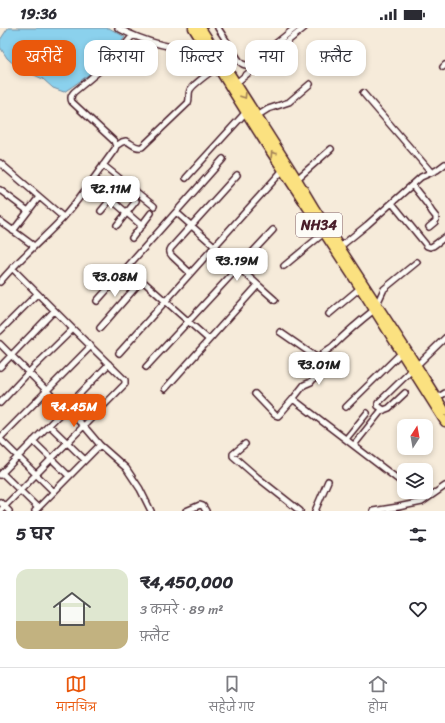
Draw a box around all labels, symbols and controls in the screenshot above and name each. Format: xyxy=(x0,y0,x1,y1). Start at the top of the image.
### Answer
text: 19:36 xyxy=(20,1,57,27)
chip: खरीदें xyxy=(12,40,76,76)
chip: किराया xyxy=(84,40,158,76)
chip: फ़िल्टर xyxy=(166,40,237,76)
chip: नया xyxy=(245,40,298,76)
chip: फ़्लैट xyxy=(306,40,366,76)
one-way arrow xyxy=(239,92,246,99)
one-way arrow xyxy=(270,151,277,158)
pin: ₹2.11M xyxy=(78,176,144,210)
text: ₹2.11M xyxy=(91,177,131,200)
road number: NH34 xyxy=(296,213,342,237)
pin: ₹3.19M xyxy=(204,248,270,282)
text: ₹3.19M xyxy=(216,249,258,272)
pin: ₹3.08M xyxy=(82,264,148,298)
text: ₹3.08M xyxy=(92,265,138,288)
pin: ₹3.01M xyxy=(286,352,352,386)
text: ₹3.01M xyxy=(298,353,340,376)
pin: ₹4.45M xyxy=(41,394,107,428)
text: ₹4.45M xyxy=(51,395,97,418)
north arrow xyxy=(397,419,433,455)
map controls xyxy=(397,419,433,499)
button: layers xyxy=(397,463,433,499)
text: 5 घर xyxy=(16,519,53,549)
icon: filters xyxy=(407,524,429,546)
text: ₹4,450,000 xyxy=(140,567,233,597)
icon: home xyxy=(48,585,96,633)
text: 3 कमरे · 89 m² xyxy=(140,598,223,621)
icon: heart xyxy=(407,598,429,620)
text: फ़्लैट xyxy=(140,625,170,648)
tab: मानचित्र xyxy=(56,673,97,719)
tab: सहेजे गए xyxy=(209,673,255,719)
tab: होम xyxy=(367,673,389,719)

